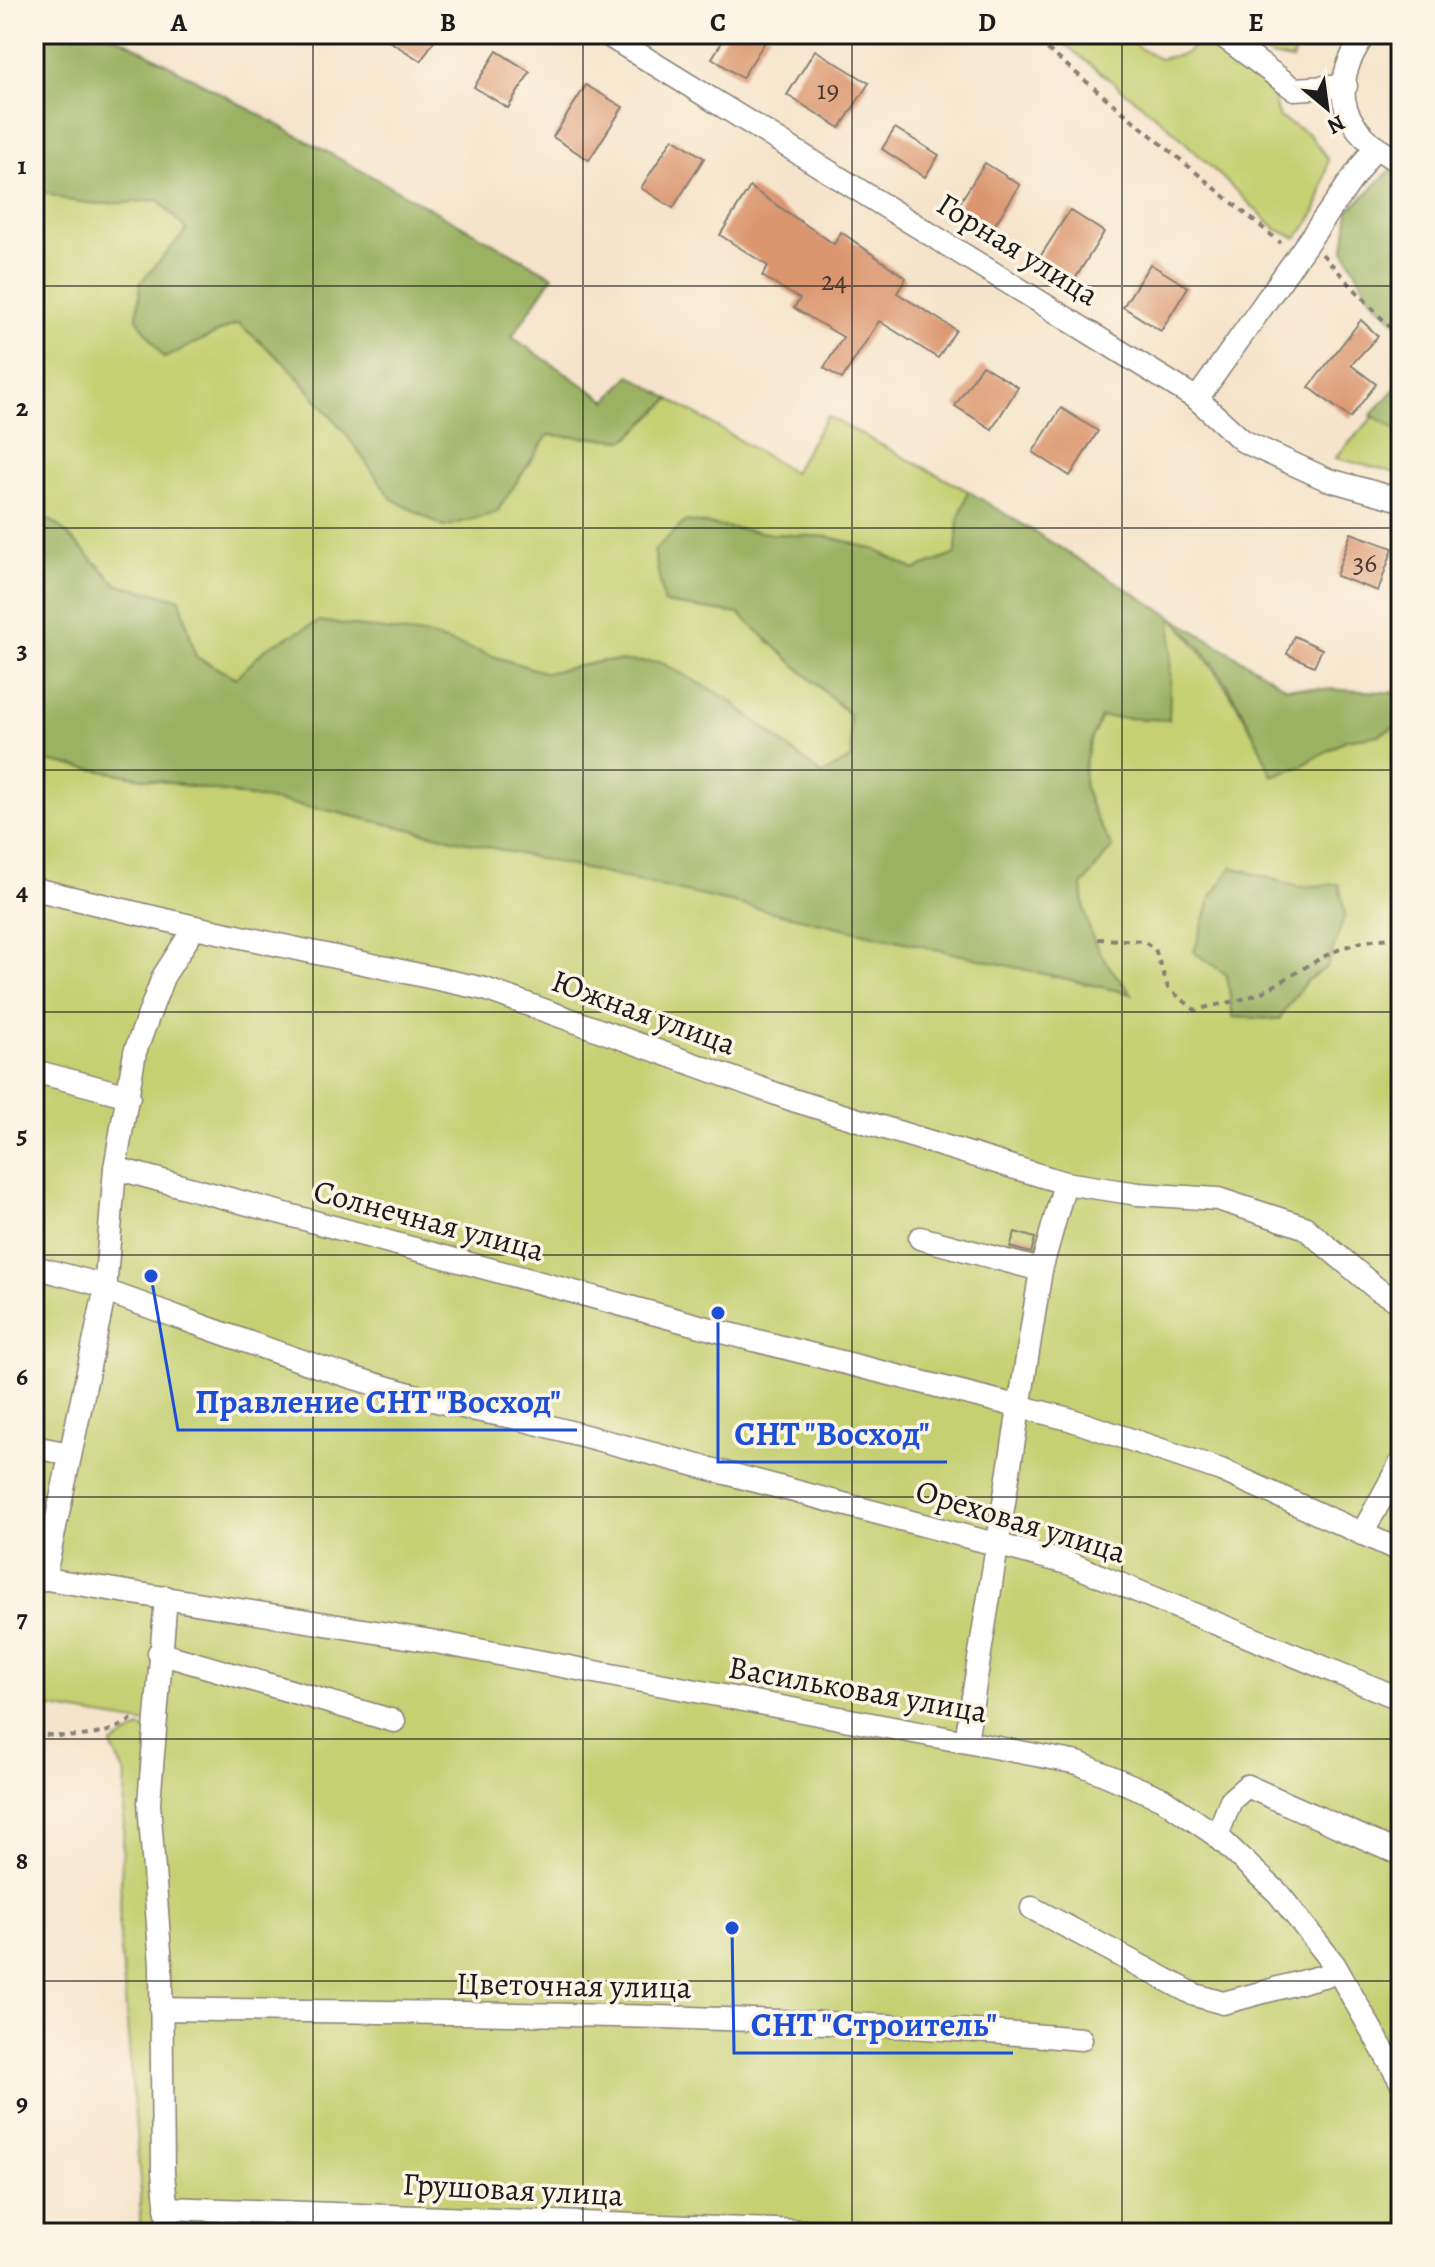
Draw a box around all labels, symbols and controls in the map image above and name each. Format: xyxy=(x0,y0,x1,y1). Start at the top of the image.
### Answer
text: A xyxy=(170,5,188,40)
text: B xyxy=(440,5,456,40)
text: C xyxy=(710,5,726,40)
text: D xyxy=(978,5,996,40)
text: E xyxy=(1248,5,1264,40)
north arrow xyxy=(1287,68,1367,148)
house number: 19 xyxy=(817,71,839,109)
text: N xyxy=(1322,108,1350,142)
text: 1 xyxy=(17,148,27,183)
street label: Горная улица xyxy=(929,182,1108,316)
house number: 24 xyxy=(821,262,847,300)
text: 2 xyxy=(16,390,29,425)
house number: 36 xyxy=(1353,544,1377,582)
text: 3 xyxy=(16,632,28,667)
text: 4 xyxy=(16,874,28,909)
street label: Южная улица xyxy=(546,958,742,1066)
text: 5 xyxy=(16,1117,28,1152)
street label: Солнечная улица xyxy=(309,1168,549,1272)
text: 6 xyxy=(16,1359,28,1394)
callout: Правление СНТ "Восход" xyxy=(178,1372,577,1430)
text: Правление СНТ "Восход" xyxy=(195,1378,561,1425)
callout: СНТ "Восход" xyxy=(718,1404,947,1462)
text: СНТ "Восход" xyxy=(734,1410,930,1457)
street label: Ореховая улица xyxy=(911,1468,1132,1574)
text: 7 xyxy=(16,1601,28,1636)
street label: Васильковая улица xyxy=(725,1645,991,1733)
text: 8 xyxy=(16,1843,28,1878)
street label: Цветочная улица xyxy=(456,1961,692,2009)
callout: СНТ "Строитель" xyxy=(734,1995,1013,2053)
text: СНТ "Строитель" xyxy=(751,2001,997,2048)
text: 9 xyxy=(16,2085,28,2120)
street label: Грушовая улица xyxy=(401,2161,625,2217)

